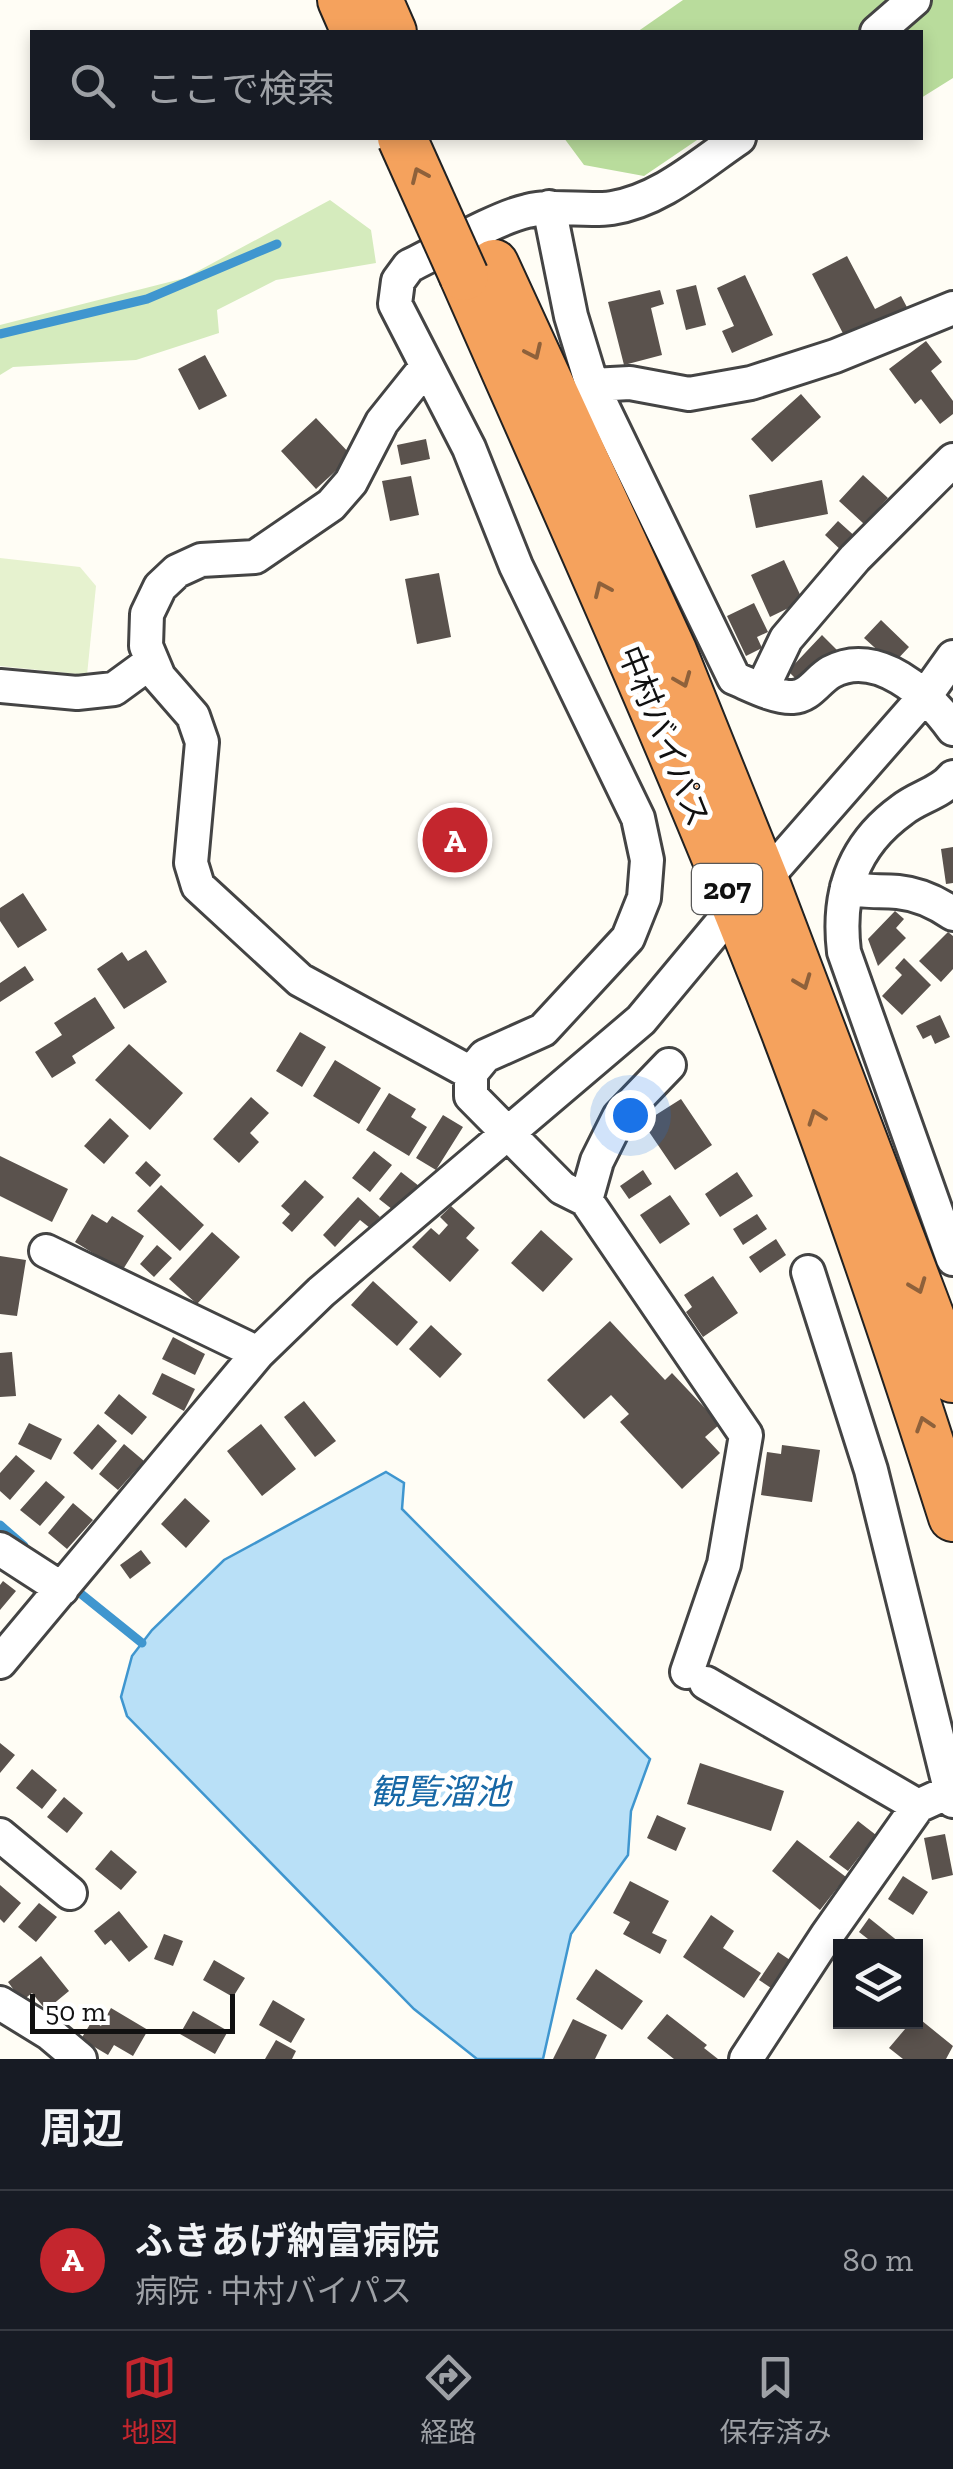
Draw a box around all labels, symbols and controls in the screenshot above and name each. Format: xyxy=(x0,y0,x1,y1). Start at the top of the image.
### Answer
search box xyxy=(30,30,923,140)
icon: search xyxy=(65,58,120,113)
text: ここで検索 xyxy=(145,66,335,112)
one-way arrow xyxy=(411,167,431,185)
one-way arrow xyxy=(522,342,542,360)
one-way arrow xyxy=(594,581,614,599)
street label: 中村バイパス xyxy=(611,640,717,832)
one-way arrow xyxy=(672,670,692,688)
pin: A xyxy=(422,802,488,878)
road number: 207 xyxy=(692,864,762,914)
one-way arrow xyxy=(791,973,811,990)
your location xyxy=(605,1090,656,1141)
one-way arrow xyxy=(807,1110,828,1127)
one-way arrow xyxy=(907,1276,927,1293)
one-way arrow xyxy=(915,1416,935,1433)
water label: 観覧溜池 xyxy=(370,1771,513,1813)
map controls xyxy=(833,1939,923,2029)
button: layers xyxy=(833,1939,923,2029)
scale bar xyxy=(30,1989,235,2034)
text: 50 m xyxy=(45,1995,106,2028)
text: 周辺 xyxy=(40,2103,124,2154)
text: ふきあげ納富病院 xyxy=(135,2218,439,2264)
text: A xyxy=(62,2241,83,2279)
text: 80 m xyxy=(842,2241,913,2279)
text: 病院 · 中村バイパス xyxy=(135,2272,412,2310)
tab: 地図 xyxy=(121,2350,178,2450)
tab: 経路 xyxy=(420,2350,477,2450)
tab: 保存済み xyxy=(719,2350,832,2450)

